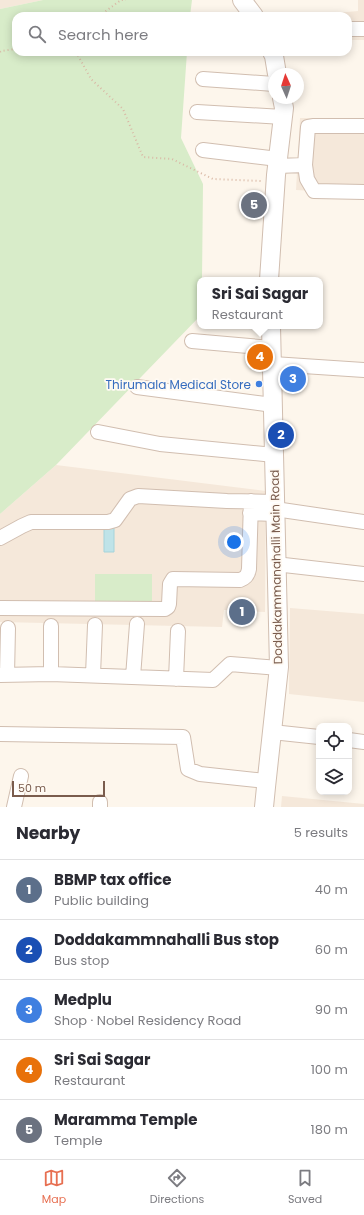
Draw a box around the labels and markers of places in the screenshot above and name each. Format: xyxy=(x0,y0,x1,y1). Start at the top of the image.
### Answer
pin: 5 xyxy=(241,190,267,220)
pin: 4 xyxy=(247,342,273,372)
pin: 3 xyxy=(280,364,306,394)
place label: Thirumala Medical Store xyxy=(106,376,251,393)
marker: Thirumala Medical Store xyxy=(254,379,264,389)
pin: 2 xyxy=(268,420,294,450)
pin: 1 xyxy=(229,597,255,627)

